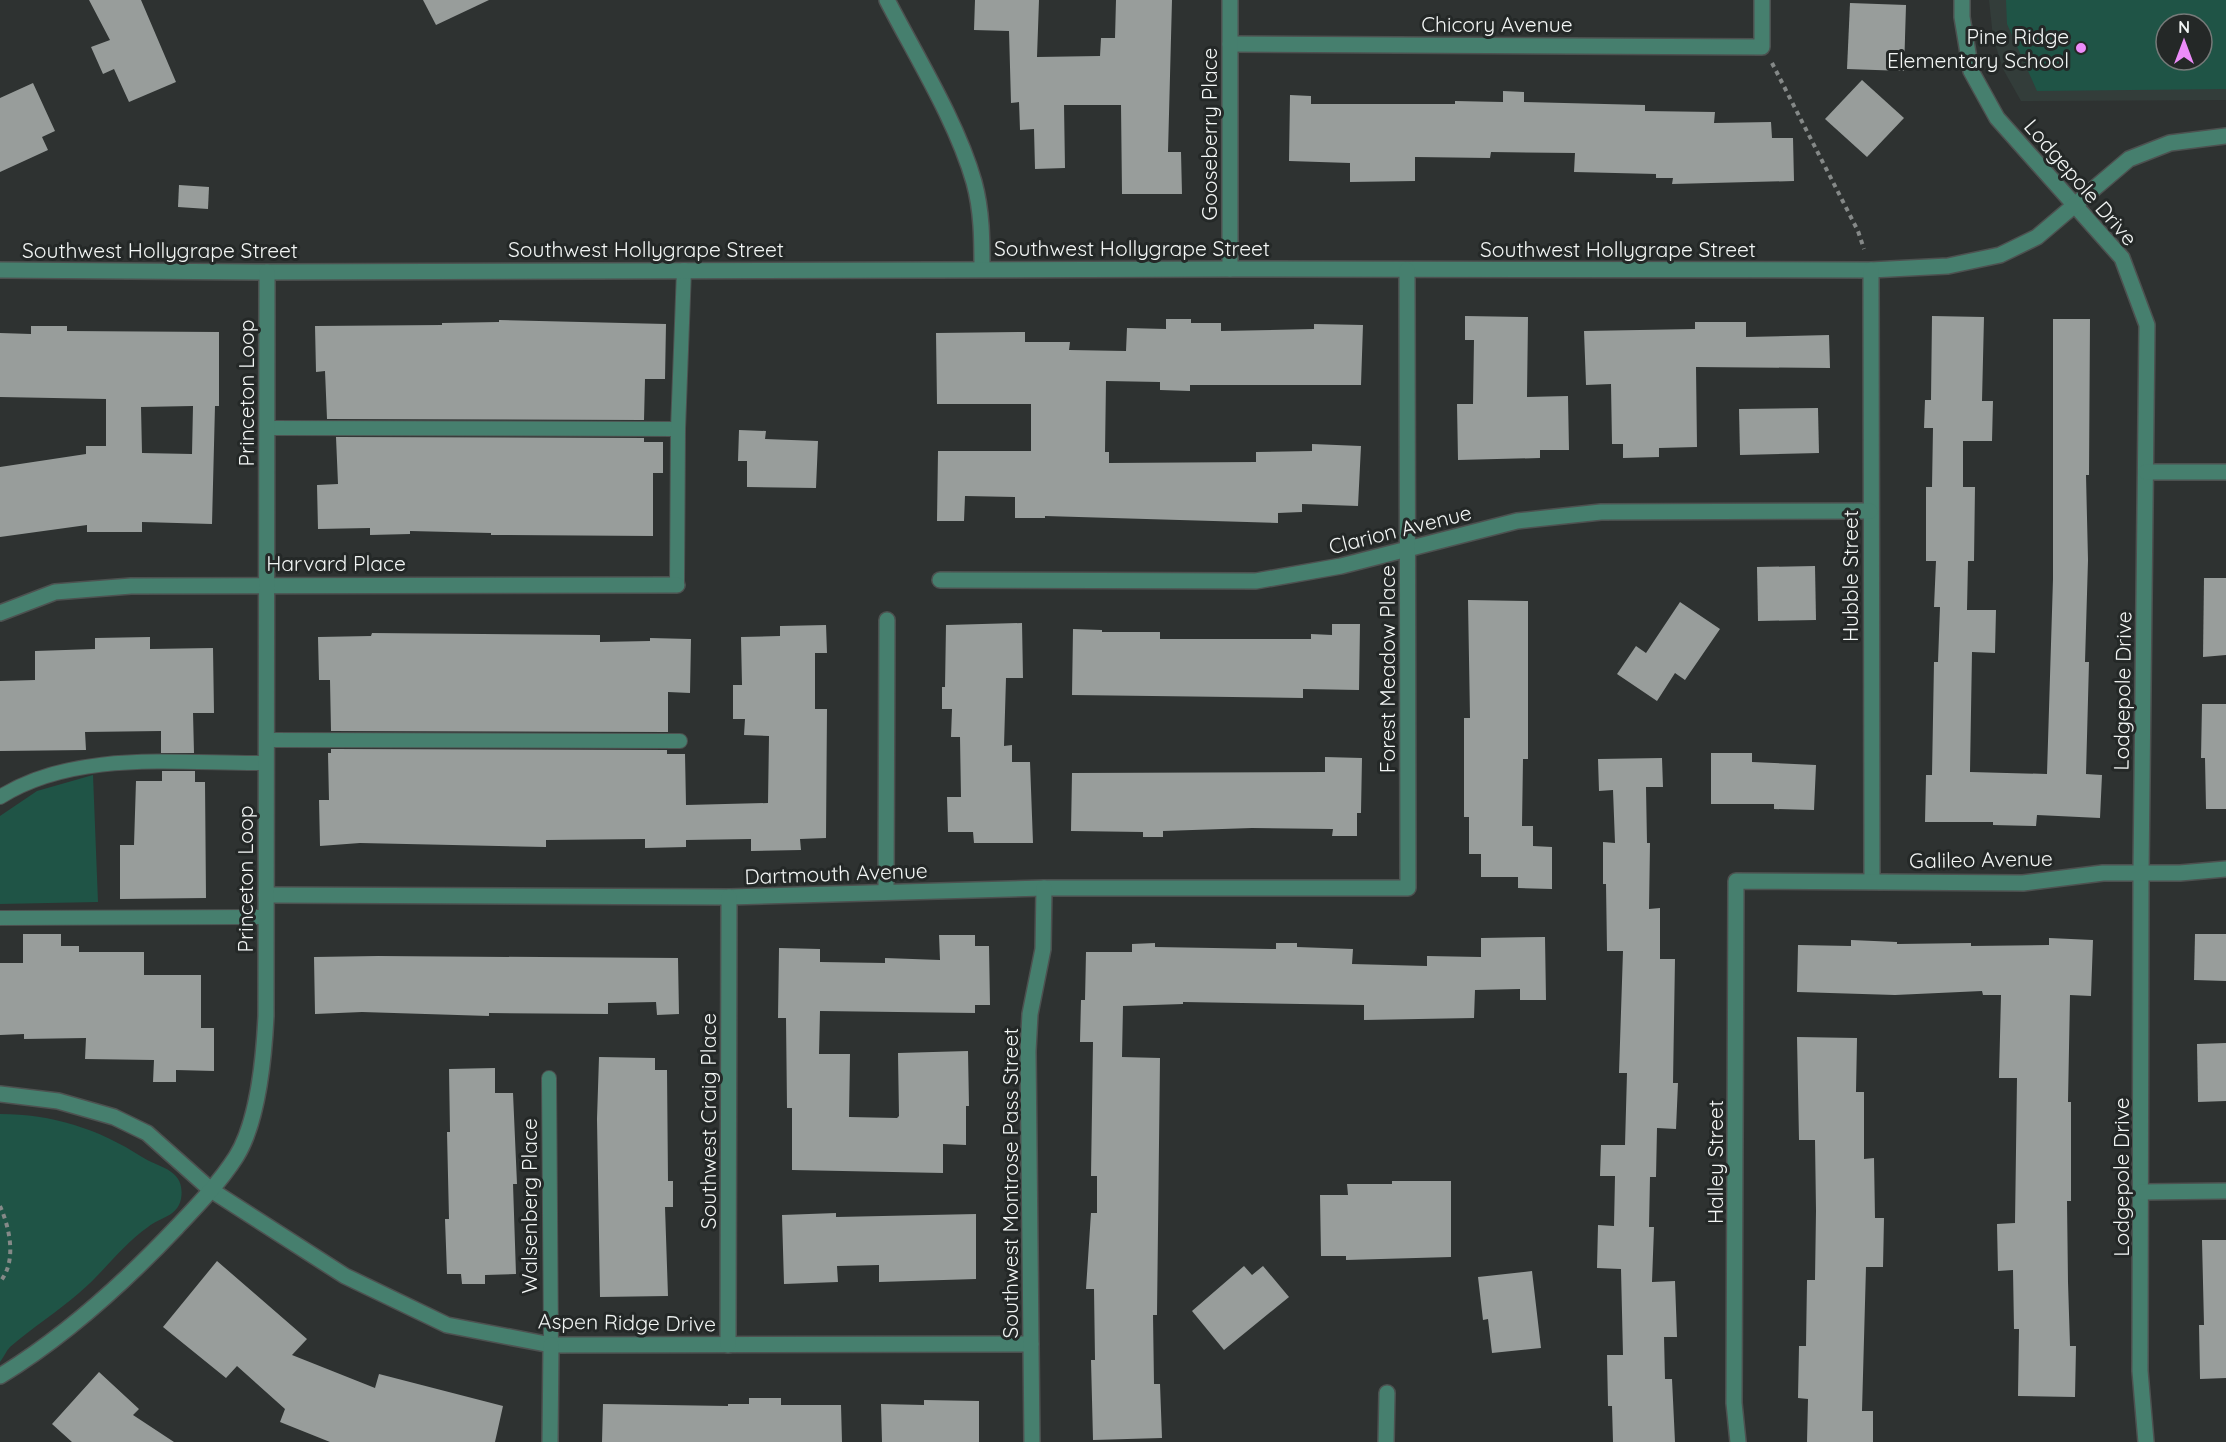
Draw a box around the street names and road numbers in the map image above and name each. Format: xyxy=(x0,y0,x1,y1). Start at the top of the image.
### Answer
street label: Chicory Avenue xyxy=(1421,11,1573,37)
street label: Gooseberry Place xyxy=(1196,48,1222,220)
street label: Lodgepole Drive xyxy=(2019,113,2143,251)
street label: Southwest Hollygrape Street xyxy=(994,235,1270,261)
street label: Southwest Hollygrape Street xyxy=(508,236,784,262)
street label: Southwest Hollygrape Street xyxy=(1480,236,1756,262)
street label: Southwest Hollygrape Street xyxy=(22,237,298,263)
street label: Princeton Loop xyxy=(233,320,259,466)
street label: Clarion Avenue xyxy=(1326,499,1474,559)
street label: Hubble Street xyxy=(1837,510,1863,642)
street label: Harvard Place xyxy=(266,550,406,576)
street label: Forest Meadow Place xyxy=(1374,565,1400,773)
street label: Lodgepole Drive xyxy=(2108,611,2136,771)
street label: Princeton Loop xyxy=(232,806,258,952)
street label: Galileo Avenue xyxy=(1909,845,2053,873)
street label: Dartmouth Avenue xyxy=(744,857,928,889)
street label: Southwest Craig Place xyxy=(695,1013,721,1229)
street label: Southwest Montrose Pass Street xyxy=(997,1028,1023,1338)
street label: Lodgepole Drive xyxy=(2108,1097,2134,1257)
street label: Halley Street xyxy=(1702,1100,1728,1224)
street label: Walsenberg Place xyxy=(516,1118,542,1294)
street label: Aspen Ridge Drive xyxy=(538,1307,716,1337)

